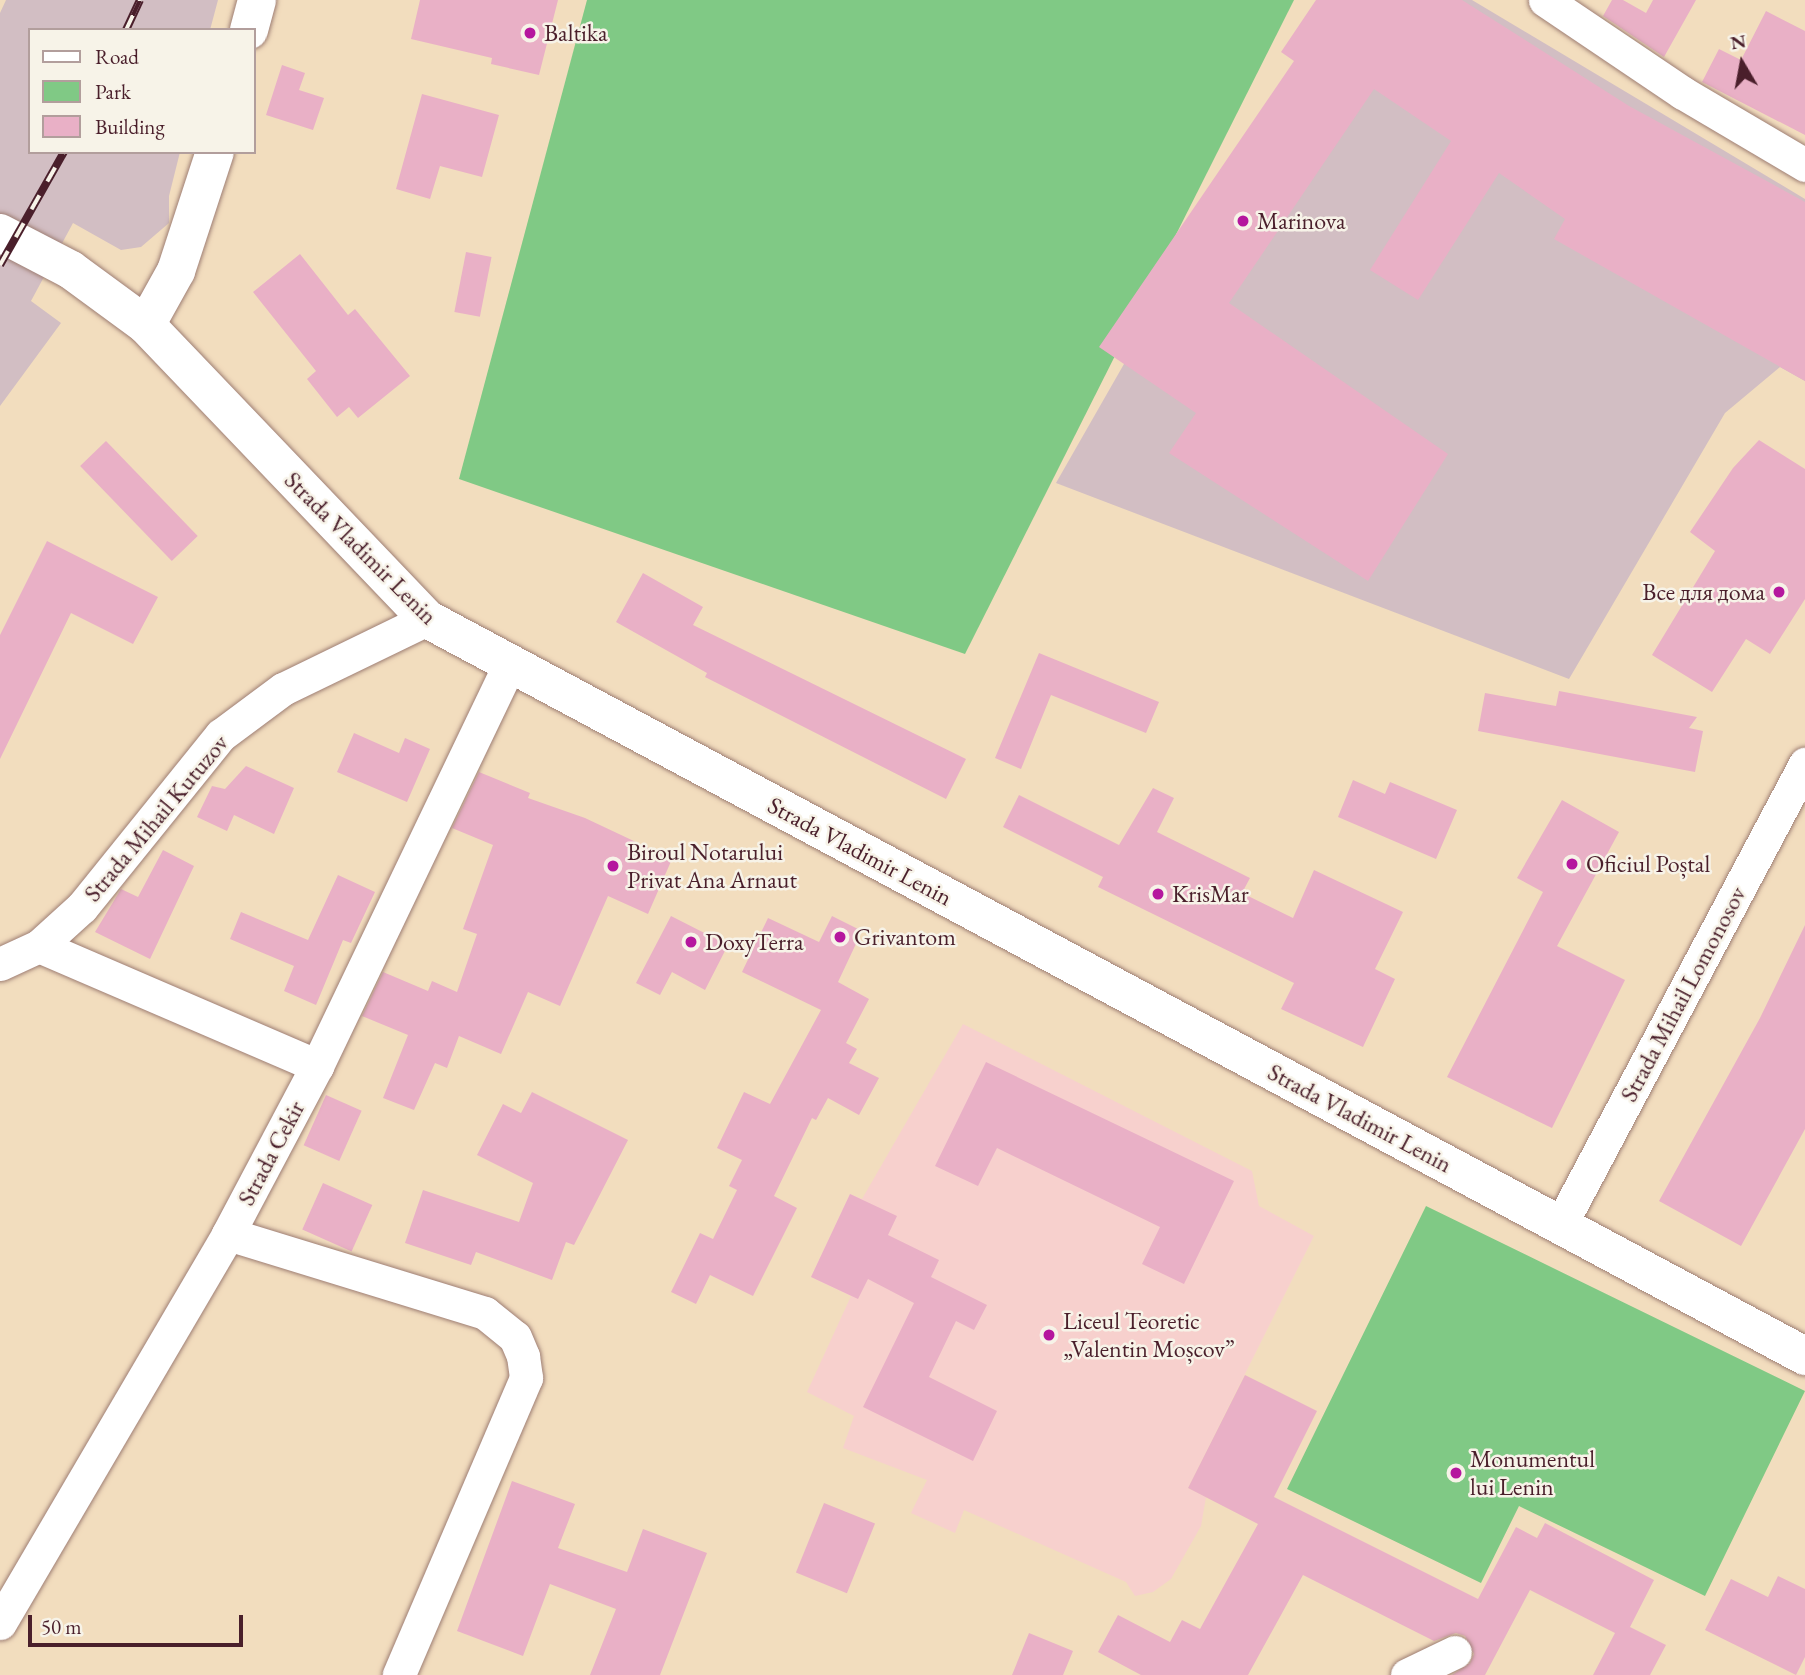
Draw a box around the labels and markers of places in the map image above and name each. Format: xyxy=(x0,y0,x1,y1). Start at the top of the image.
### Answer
place label: Baltika xyxy=(544,19,608,47)
marker: Baltika xyxy=(522,25,538,41)
place label: Marinova xyxy=(1257,207,1346,235)
marker: Marinova xyxy=(1235,213,1251,229)
place label: Все для дома xyxy=(1642,578,1765,606)
marker: Все для дома xyxy=(1771,584,1787,600)
place label: Biroul Notarului Privat Ana Arnaut xyxy=(627,838,797,894)
place label: Oficiul Poștal xyxy=(1586,850,1710,878)
marker: Oficiul Poștal xyxy=(1564,856,1580,872)
marker: Biroul Notarului Privat Ana Arnaut xyxy=(605,858,621,874)
place label: KrisMar xyxy=(1172,880,1249,908)
marker: KrisMar xyxy=(1150,886,1166,902)
place label: Grivantom xyxy=(854,923,956,951)
place label: DoxyTerra xyxy=(705,928,803,956)
marker: Grivantom xyxy=(832,929,848,945)
marker: DoxyTerra xyxy=(683,934,699,950)
place label: Liceul Teoretic „Valentin Moșcov” xyxy=(1063,1307,1235,1363)
marker: Liceul Teoretic „Valentin Moșcov” xyxy=(1041,1327,1057,1343)
place label: Monumentul lui Lenin xyxy=(1470,1445,1595,1501)
marker: Monumentul lui Lenin xyxy=(1448,1465,1464,1481)

